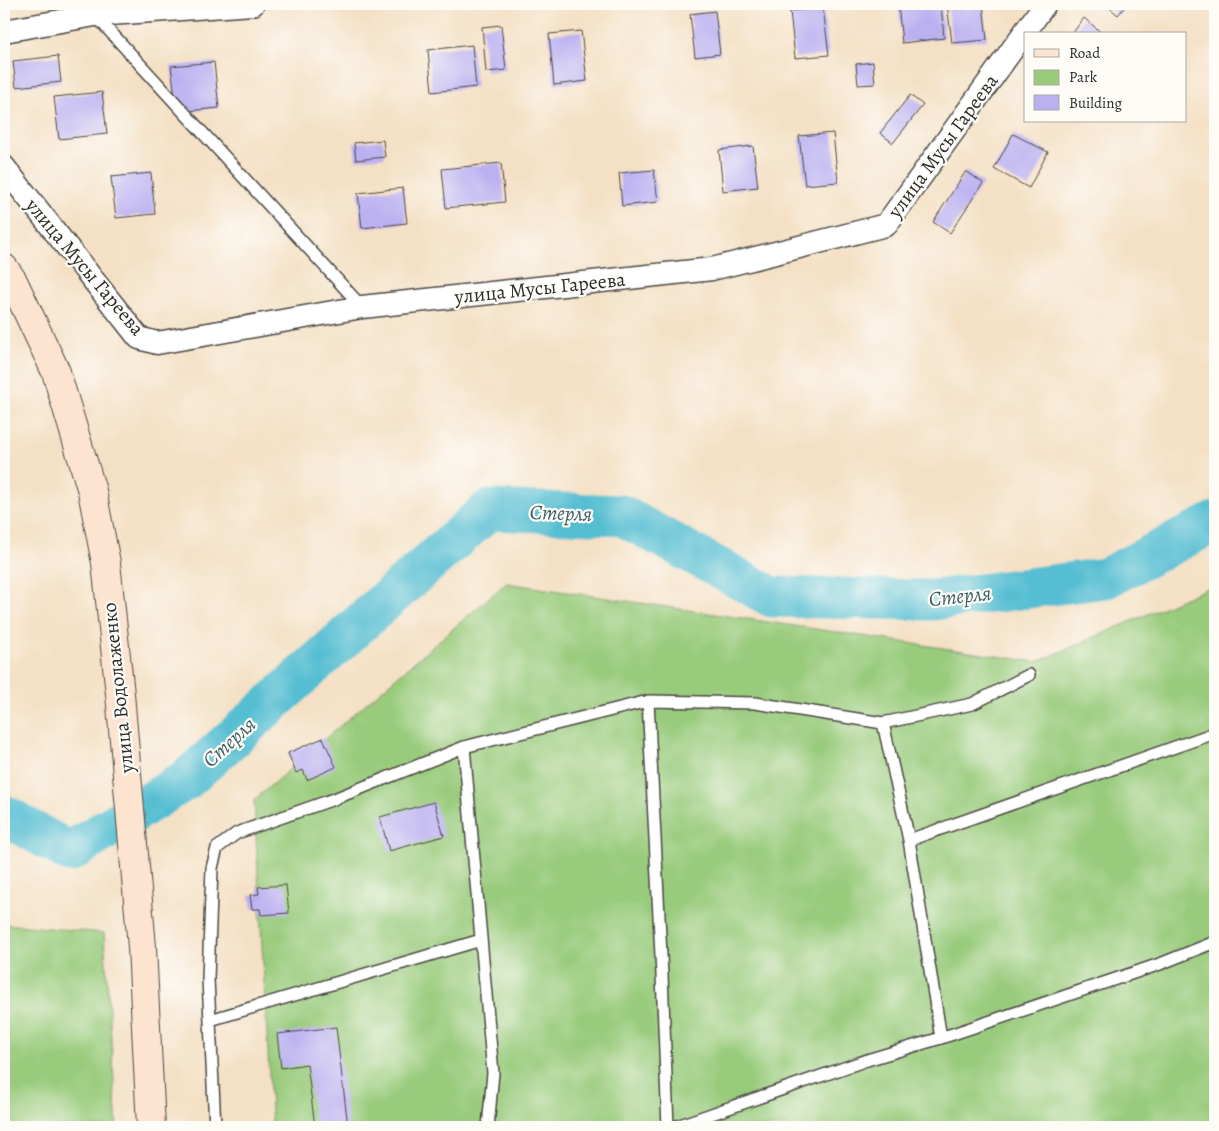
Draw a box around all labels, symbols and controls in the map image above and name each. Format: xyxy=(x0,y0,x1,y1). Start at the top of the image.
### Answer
legend xyxy=(1024,32,1186,122)
text: Road xyxy=(1069,43,1101,63)
text: Park xyxy=(1069,67,1098,87)
street label: улица Мусы Гареева xyxy=(881,68,1005,224)
text: Building xyxy=(1069,93,1122,113)
street label: улица Мусы Гареева xyxy=(19,192,151,342)
street label: улица Мусы Гареева xyxy=(452,266,628,311)
water label: Стерля xyxy=(529,498,593,528)
water label: Стерля xyxy=(927,579,993,613)
street label: улица Водолаженко xyxy=(96,601,140,776)
water label: Стерля xyxy=(196,711,262,773)

